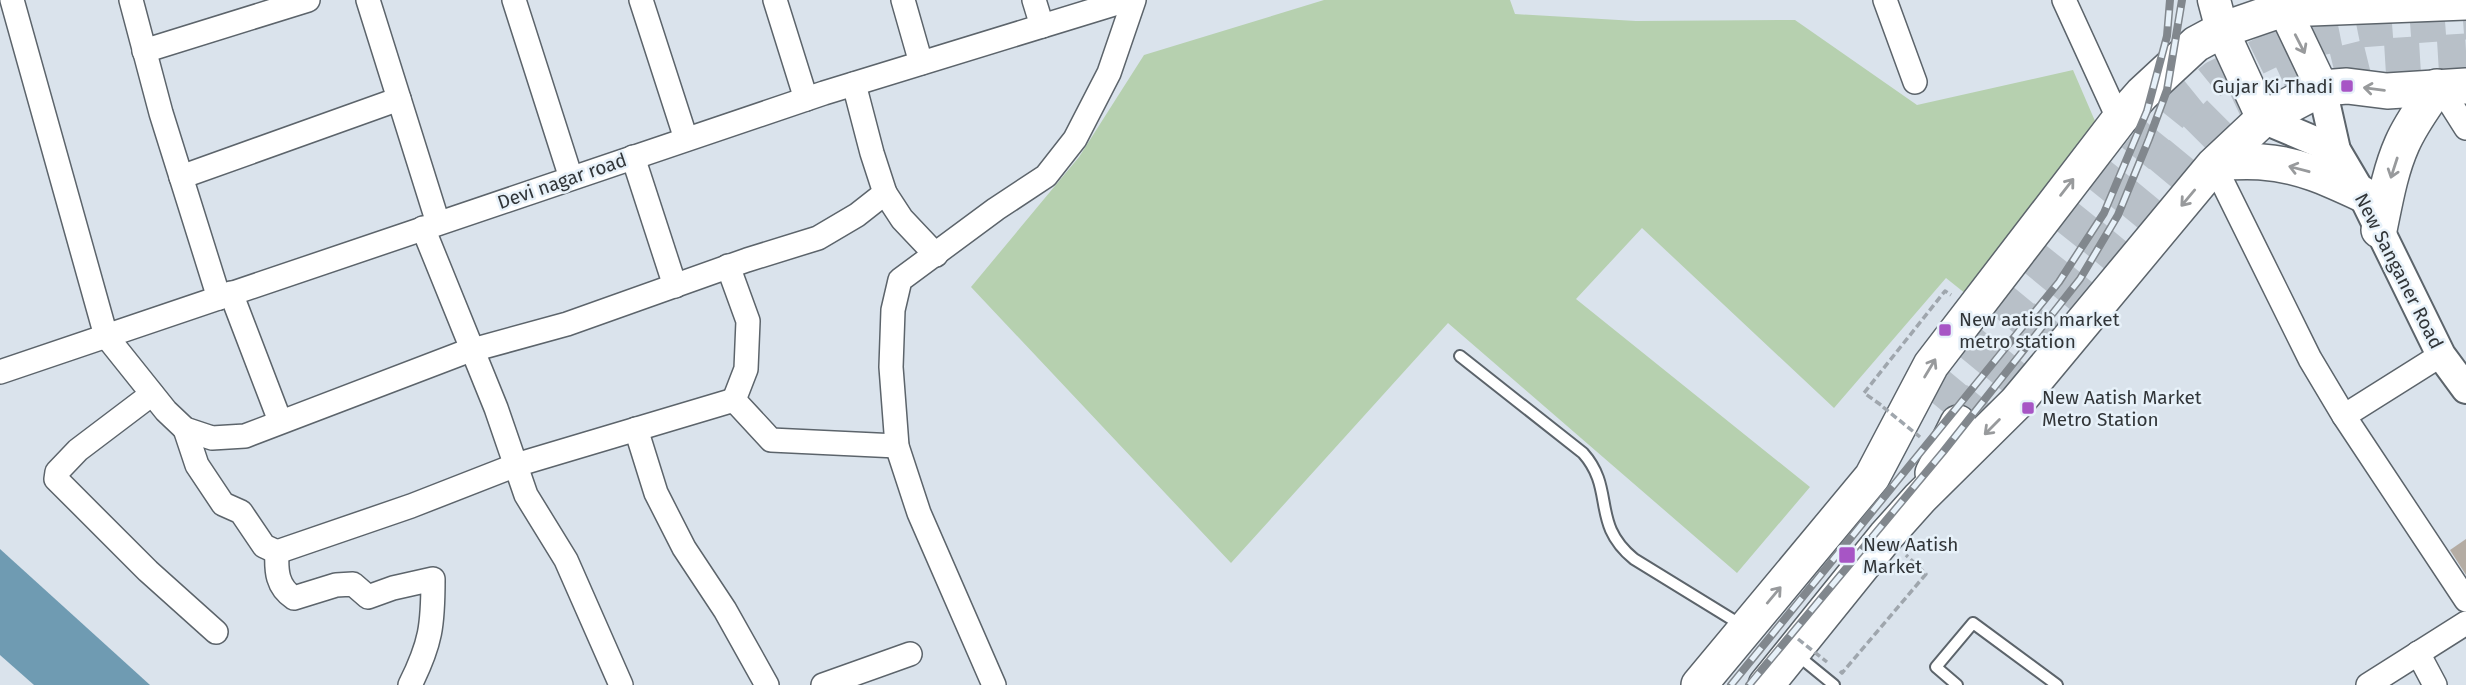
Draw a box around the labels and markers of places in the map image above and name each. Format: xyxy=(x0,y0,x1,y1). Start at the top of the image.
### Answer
place label: Gujar Ki Thadi xyxy=(2212,75,2333,98)
marker: Gujar Ki Thadi xyxy=(2339,78,2355,94)
place label: New aatish market metro station xyxy=(1959,308,2120,353)
marker: New aatish market metro station xyxy=(1937,322,1953,338)
place label: New Aatish Market Metro Station xyxy=(2042,386,2202,431)
marker: New Aatish Market Metro Station xyxy=(2020,400,2036,416)
place label: New Aatish Market xyxy=(1863,533,1958,578)
marker: New Aatish Market xyxy=(1837,545,1857,565)

